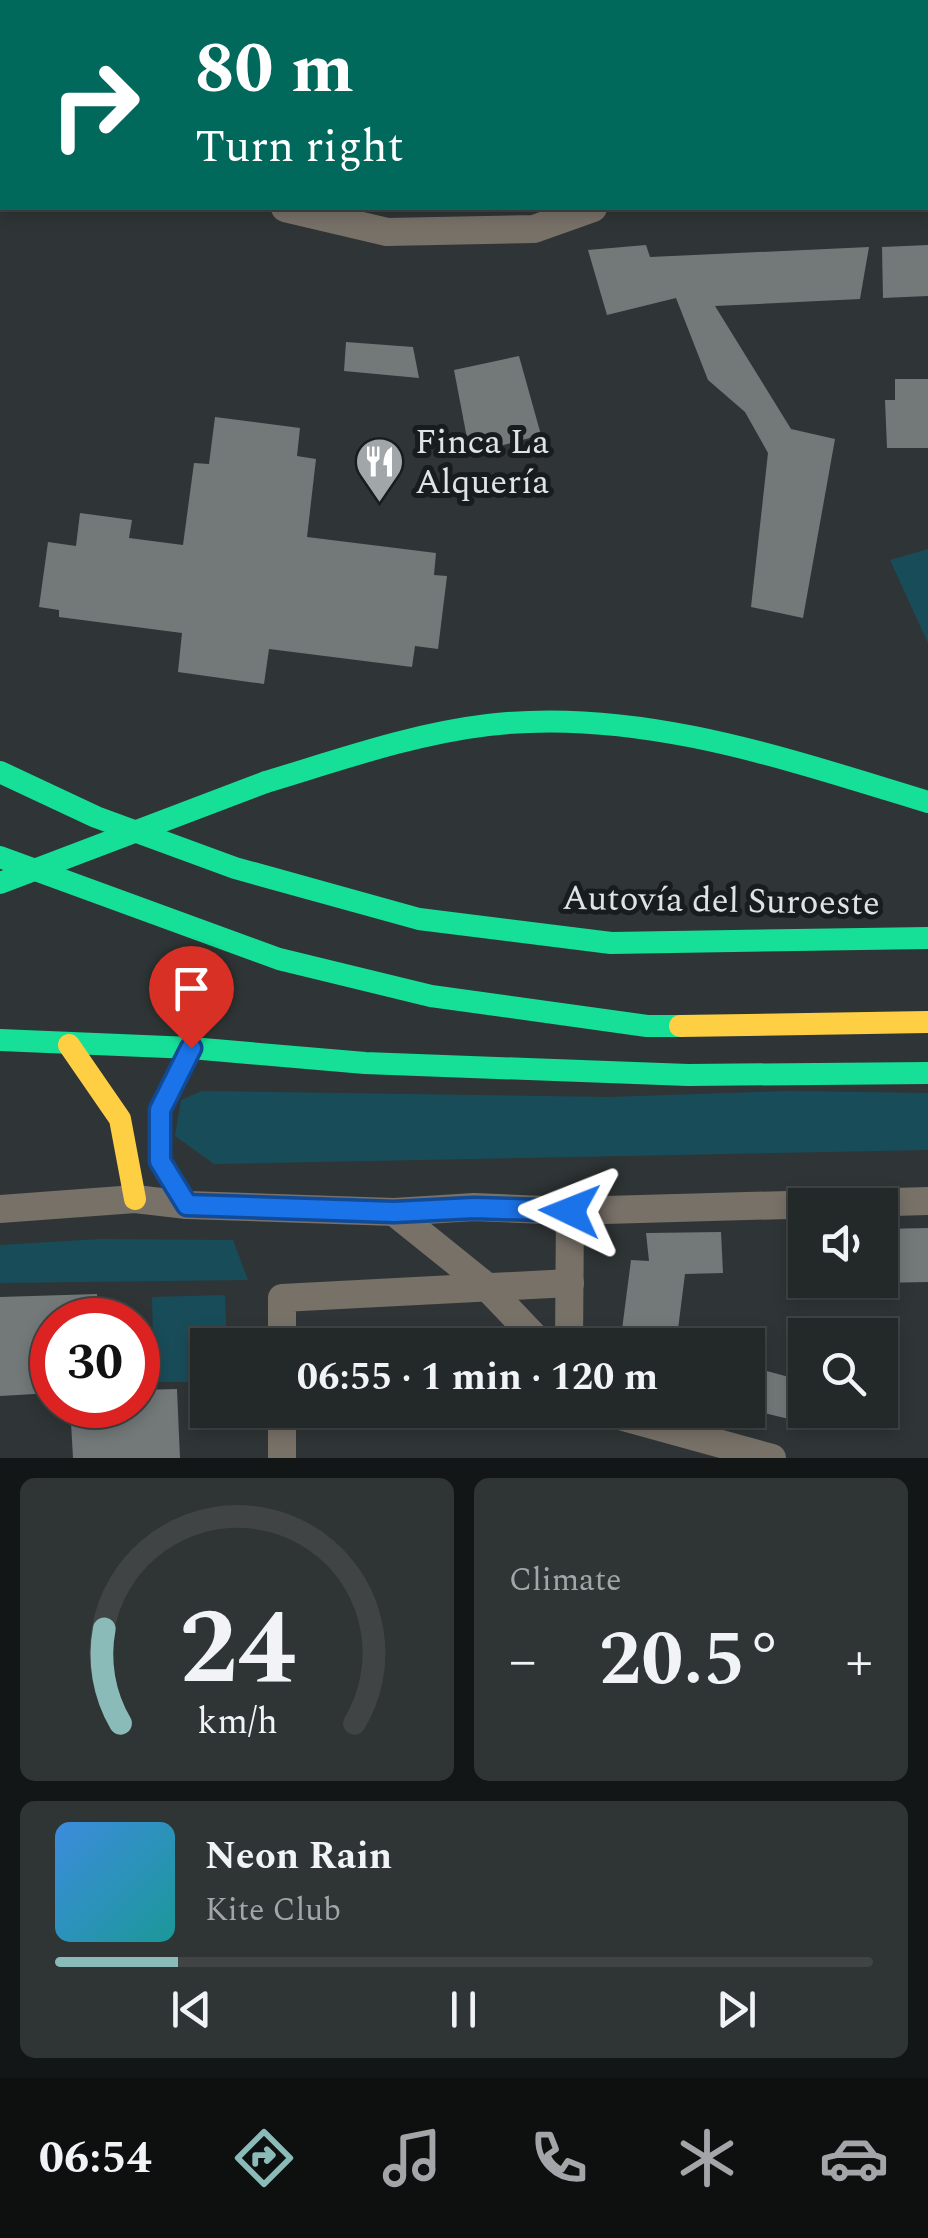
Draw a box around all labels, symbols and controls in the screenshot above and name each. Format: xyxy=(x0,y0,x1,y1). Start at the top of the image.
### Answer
text: 80 m xyxy=(195,17,354,123)
icon: right xyxy=(30,40,160,170)
text: Turn right xyxy=(195,113,404,182)
place label: Finca La Alquería xyxy=(415,416,549,509)
restaurant icon: Finca La Alquería xyxy=(354,436,406,504)
street label: Autovía del Suroeste xyxy=(562,872,880,930)
pin xyxy=(149,946,234,1049)
icon: arrive xyxy=(164,961,219,1016)
position arrow xyxy=(518,1159,622,1263)
map controls xyxy=(788,1188,898,1428)
button: sound xyxy=(788,1188,898,1298)
speed limit sign: 30 xyxy=(30,1298,160,1428)
button: search xyxy=(788,1318,898,1428)
text: 06:55 · 1 min · 120 m xyxy=(297,1349,658,1407)
text: Climate xyxy=(509,1556,621,1605)
text: 24 xyxy=(179,1571,295,1729)
text: 20.5° xyxy=(599,1604,783,1718)
text: − xyxy=(509,1620,537,1703)
text: + xyxy=(845,1620,873,1703)
text: km/h xyxy=(197,1695,277,1750)
text: Neon Rain xyxy=(205,1828,392,1886)
text: Kite Club xyxy=(205,1886,341,1935)
icon: previous xyxy=(164,1982,219,2037)
icon: pause xyxy=(436,1982,491,2037)
icon: next xyxy=(709,1982,764,2037)
icon: directions xyxy=(229,2123,299,2193)
icon: music xyxy=(377,2123,447,2193)
icon: phone xyxy=(524,2123,594,2193)
icon: climate xyxy=(672,2123,742,2193)
icon: car xyxy=(819,2123,889,2193)
text: 06:54 xyxy=(39,2124,152,2193)

